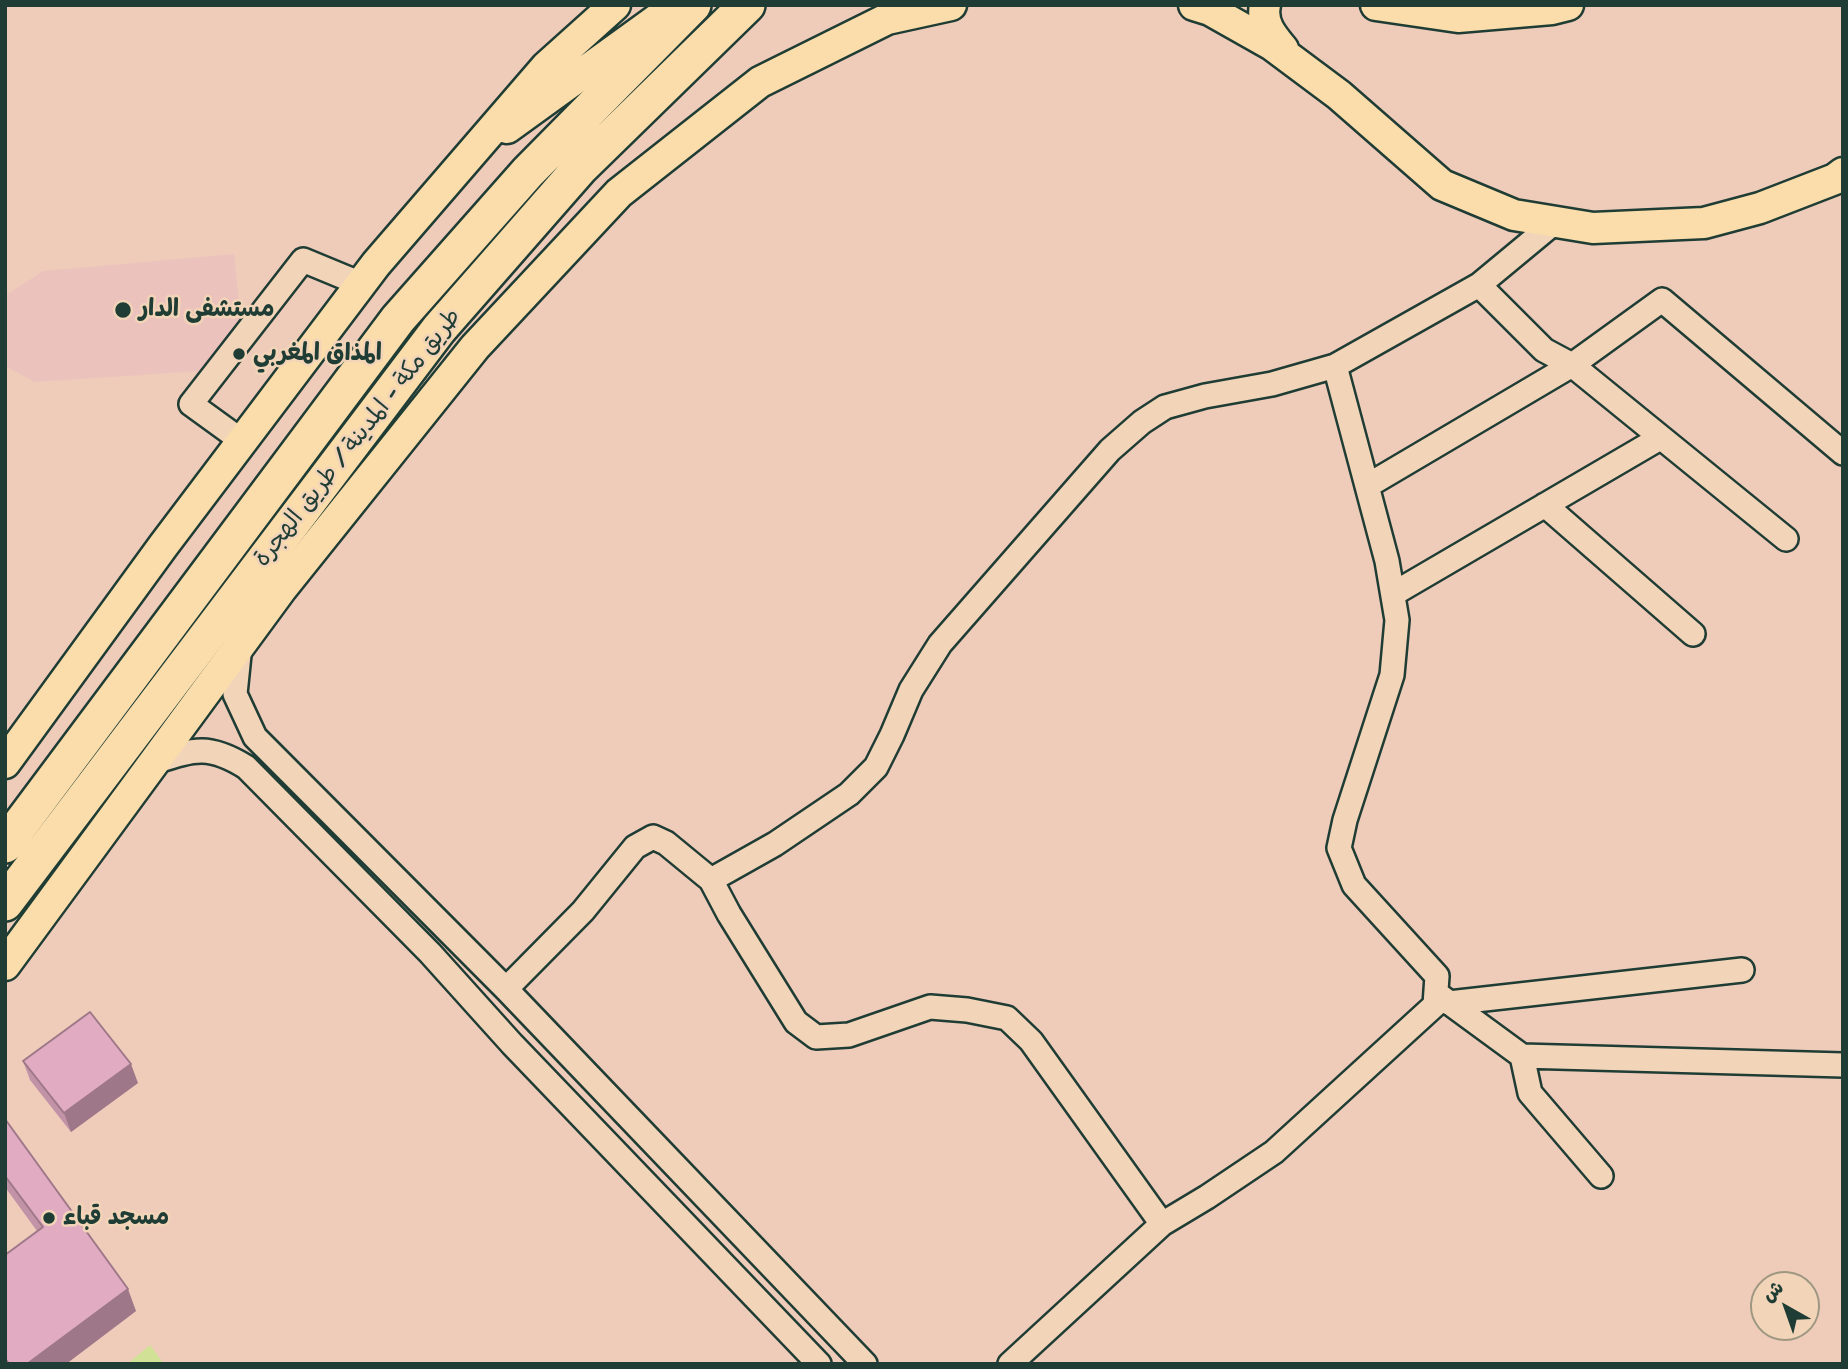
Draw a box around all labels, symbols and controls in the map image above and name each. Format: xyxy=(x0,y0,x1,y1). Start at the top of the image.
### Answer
place label: مستشفى الدار xyxy=(139,296,274,324)
marker: مستشفى الدار xyxy=(113,300,133,320)
street label: طريق مكة - المدينة / طريق الهجرة xyxy=(248,303,468,573)
place label: المذاق المغربي xyxy=(253,340,382,368)
marker: المذاق المغربي xyxy=(231,346,247,362)
place label: مسجد قباء xyxy=(63,1204,169,1232)
marker: مسجد قباء xyxy=(41,1210,57,1226)
north arrow xyxy=(1750,1271,1820,1341)
text: ش xyxy=(1754,1272,1791,1310)

